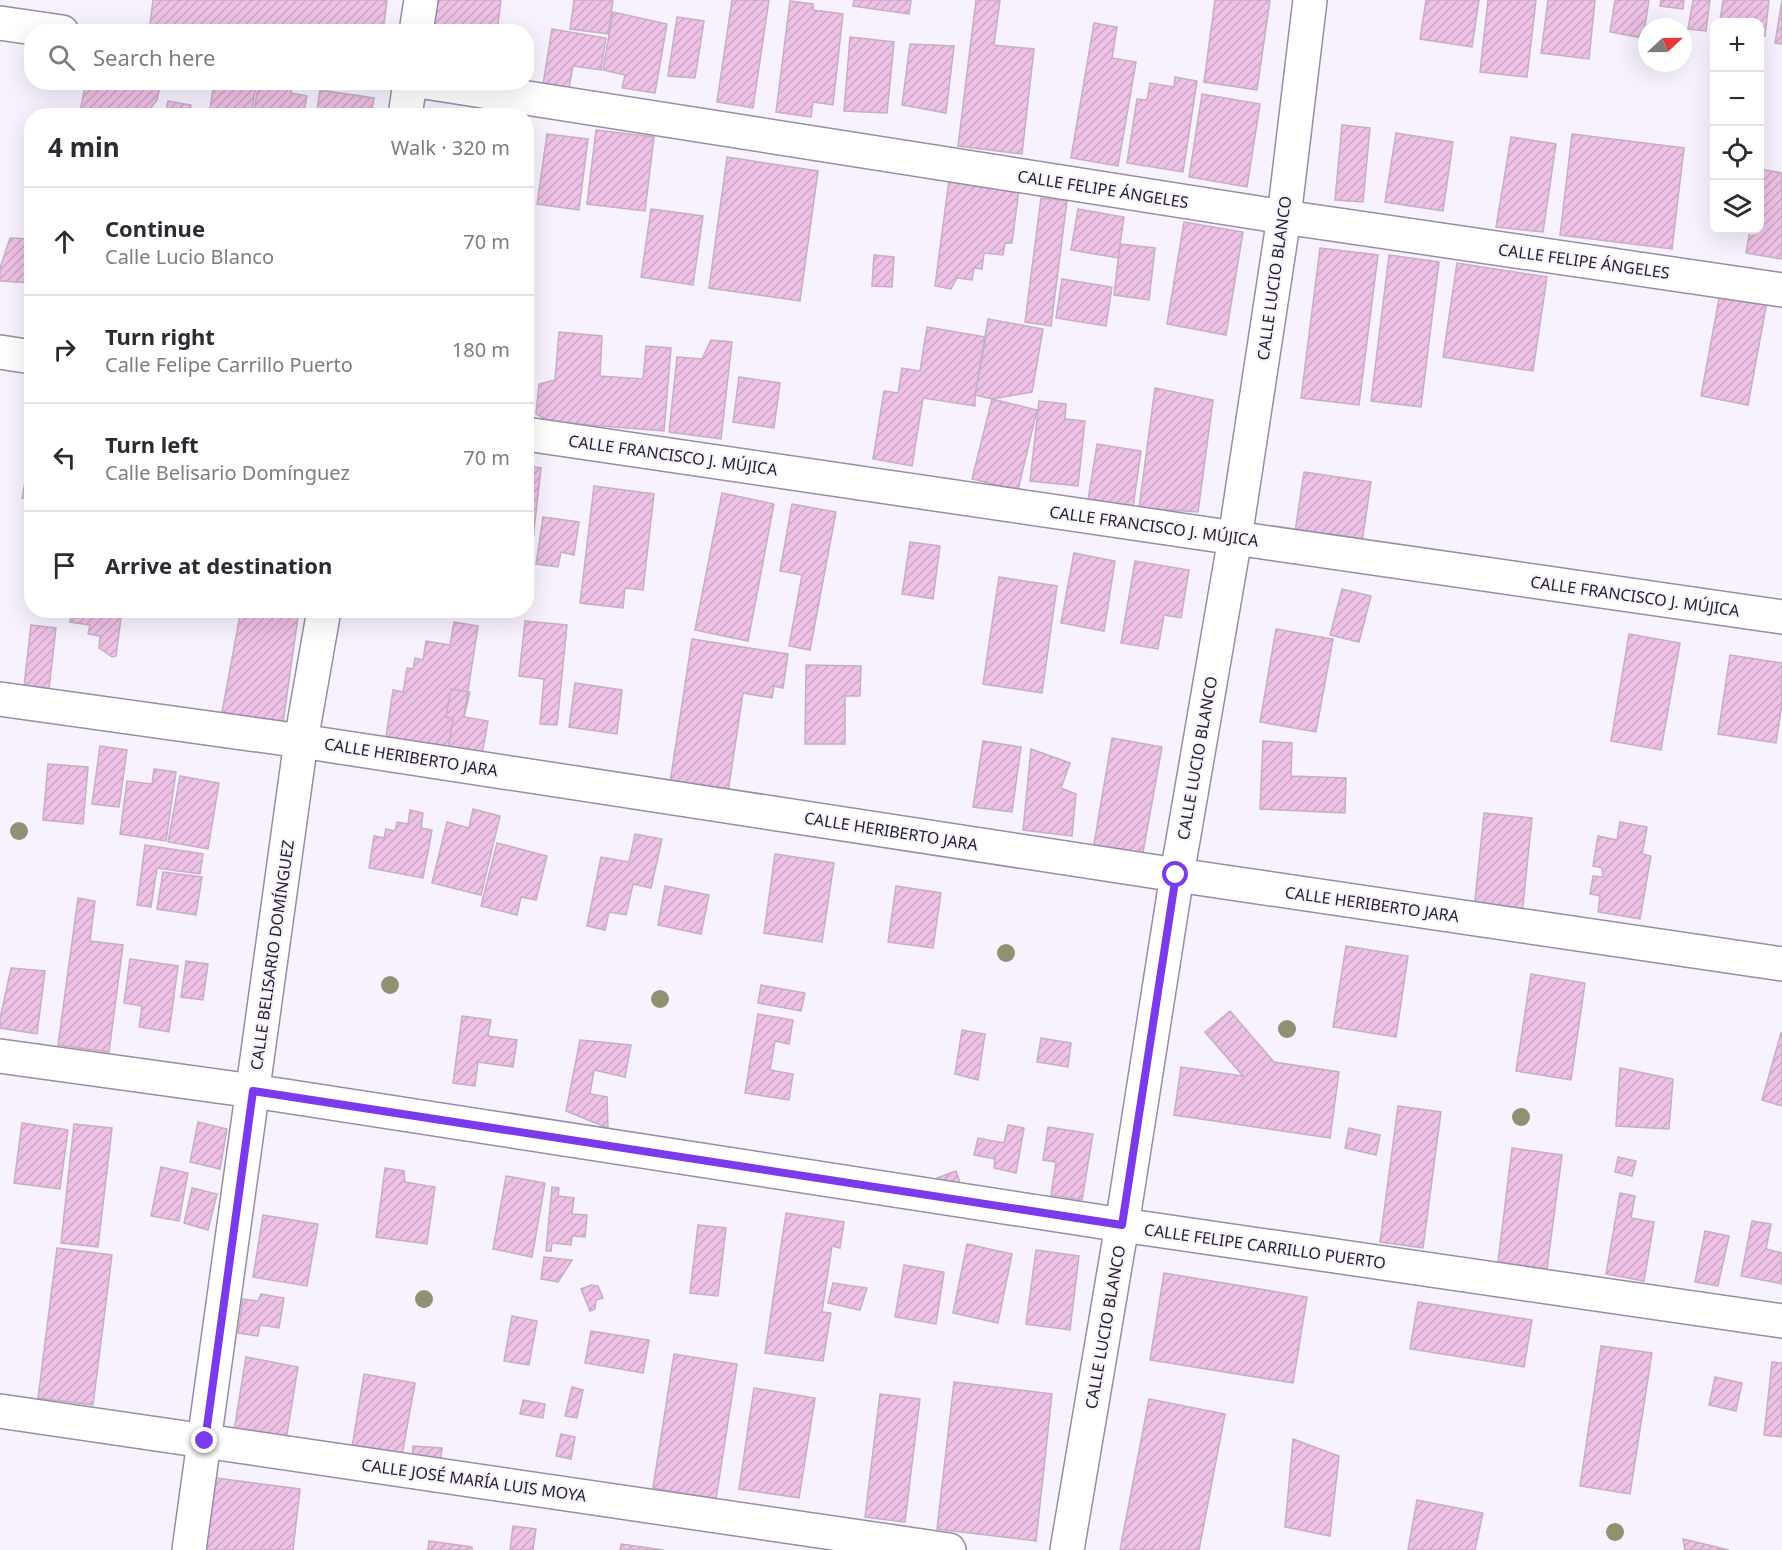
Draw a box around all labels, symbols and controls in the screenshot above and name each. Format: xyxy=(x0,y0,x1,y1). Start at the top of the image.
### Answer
north arrow xyxy=(1638,18,1692,72)
map controls xyxy=(1710,18,1764,234)
button: + xyxy=(1710,18,1764,72)
search box xyxy=(24,24,534,90)
icon: search xyxy=(45,41,78,74)
text: Search here xyxy=(93,42,215,72)
button: − xyxy=(1710,72,1764,126)
button: locate xyxy=(1710,126,1764,180)
text: 4 min xyxy=(48,129,120,165)
text: Walk · 320 m xyxy=(391,134,510,161)
street label: CALLE FELIPE ÁNGELES xyxy=(1016,165,1190,213)
button: layers xyxy=(1710,180,1764,234)
street label: CALLE LUCIO BLANCO xyxy=(1252,194,1296,362)
text: Continue xyxy=(105,213,205,243)
icon: ahead xyxy=(48,225,81,258)
text: 70 m xyxy=(463,228,510,255)
street label: CALLE FELIPE ÁNGELES xyxy=(1497,238,1671,284)
text: Calle Lucio Blanco xyxy=(105,243,274,270)
text: Turn right xyxy=(105,321,215,351)
icon: right xyxy=(48,333,81,366)
text: 180 m xyxy=(452,336,510,363)
text: Calle Felipe Carrillo Puerto xyxy=(105,351,353,378)
text: Turn left xyxy=(105,429,199,459)
street label: CALLE FRANCISCO J. MÚJICA xyxy=(567,429,780,481)
icon: left xyxy=(48,441,81,474)
text: 70 m xyxy=(463,444,510,471)
text: Calle Belisario Domínguez xyxy=(105,459,350,486)
street label: CALLE FRANCISCO J. MÚJICA xyxy=(1048,500,1261,552)
icon: arrive xyxy=(48,549,81,582)
text: Arrive at destination xyxy=(105,550,332,580)
street label: CALLE FRANCISCO J. MÚJICA xyxy=(1529,570,1742,622)
street label: CALLE LUCIO BLANCO xyxy=(1172,674,1222,842)
street label: CALLE HERIBERTO JARA xyxy=(323,732,500,782)
street label: CALLE HERIBERTO JARA xyxy=(803,806,980,856)
street label: CALLE BELISARIO DOMÍNGUEZ xyxy=(245,839,299,1071)
route start xyxy=(1162,861,1188,887)
street label: CALLE HERIBERTO JARA xyxy=(1284,881,1461,927)
street label: CALLE FELIPE CARRILLO PUERTO xyxy=(1143,1218,1387,1274)
street label: CALLE LUCIO BLANCO xyxy=(1080,1243,1130,1411)
route end xyxy=(191,1427,217,1453)
street label: CALLE JOSÉ MARÍA LUIS MOYA xyxy=(360,1453,589,1507)

